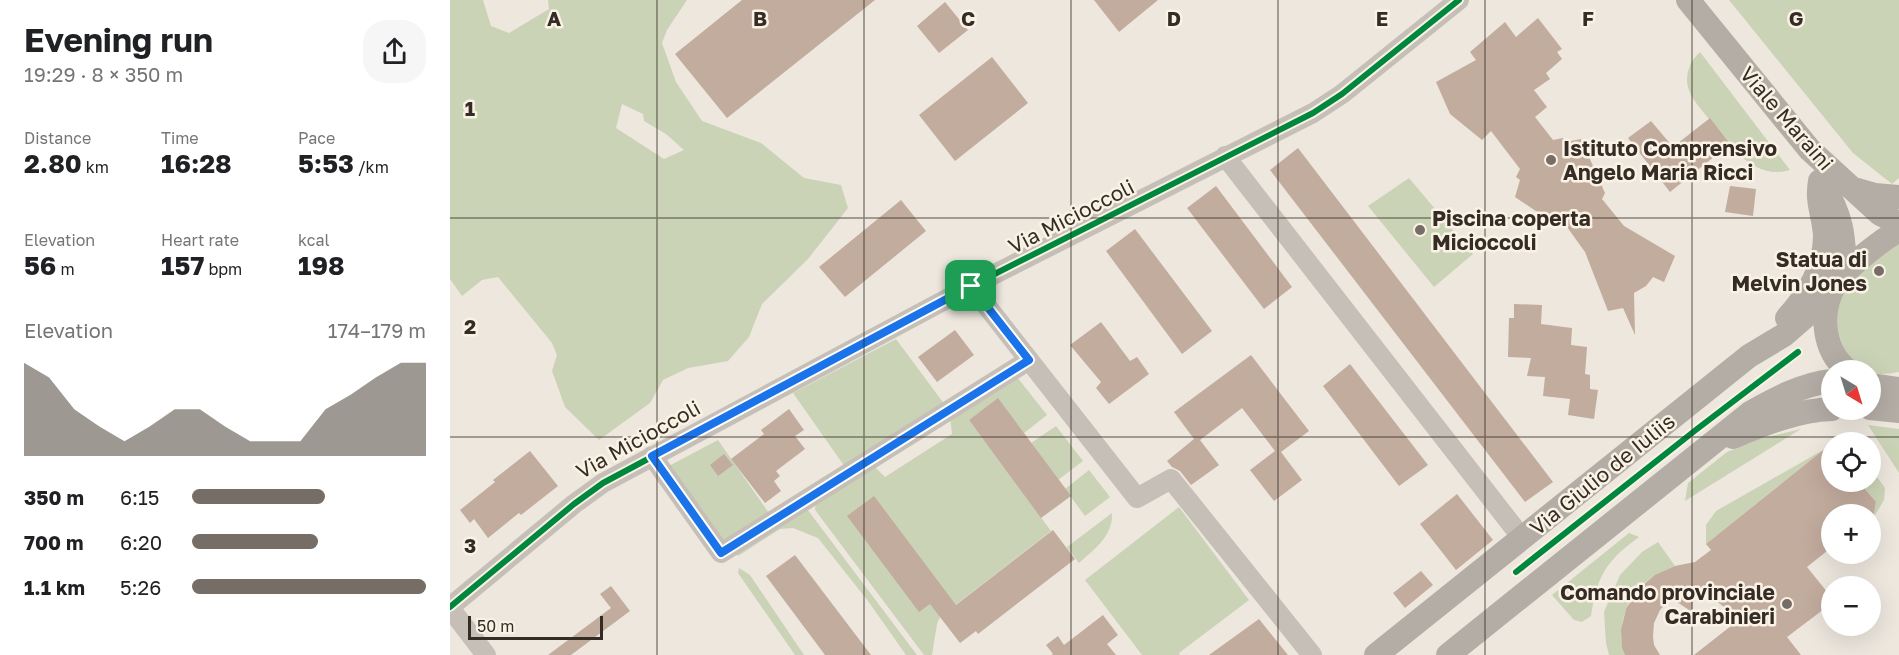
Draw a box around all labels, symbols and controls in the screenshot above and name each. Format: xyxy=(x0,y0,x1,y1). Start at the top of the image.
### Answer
text: A xyxy=(547,6,561,30)
text: B xyxy=(753,6,767,30)
text: C xyxy=(961,6,975,30)
text: D xyxy=(1167,6,1181,30)
text: E xyxy=(1376,6,1388,30)
text: F xyxy=(1582,6,1594,30)
text: G xyxy=(1789,6,1803,30)
text: Evening run xyxy=(24,20,213,59)
button: share xyxy=(363,20,426,83)
street label: Viale Maraini xyxy=(1735,61,1839,175)
text: 19:29 · 8 × 350 m xyxy=(24,62,183,86)
text: 1 xyxy=(465,96,475,120)
text: Distance xyxy=(24,128,91,148)
text: Time xyxy=(161,128,199,148)
text: Pace xyxy=(298,128,335,148)
place label: Istituto Comprensivo Angelo Maria Ricci xyxy=(1563,135,1777,185)
text: 2.80 xyxy=(24,148,82,179)
text: 16:28 xyxy=(161,148,232,179)
text: 5:53 xyxy=(298,148,354,179)
marker: Istituto Comprensivo Angelo Maria Ricci xyxy=(1544,153,1558,167)
text: km xyxy=(82,157,109,177)
text: /km xyxy=(354,157,389,177)
street label: Via Micioccoli xyxy=(1004,173,1138,259)
place label: Piscina coperta Micioccoli xyxy=(1432,205,1591,255)
marker: Piscina coperta Micioccoli xyxy=(1413,223,1427,237)
text: Elevation xyxy=(24,230,95,250)
text: Heart rate xyxy=(161,230,239,250)
text: kcal xyxy=(298,230,330,250)
place label: Statua di Melvin Jones xyxy=(1732,246,1867,296)
text: 56 xyxy=(24,250,56,281)
text: 157 xyxy=(161,250,204,281)
text: 198 xyxy=(298,250,345,281)
text: m xyxy=(56,259,75,279)
text: bpm xyxy=(204,259,242,279)
pin xyxy=(945,260,996,311)
marker: Statua di Melvin Jones xyxy=(1872,264,1886,278)
icon: arrive xyxy=(954,269,987,302)
text: 2 xyxy=(464,314,476,338)
text: Elevation xyxy=(24,318,113,342)
text: 174–179 m xyxy=(328,318,426,342)
north arrow xyxy=(1821,360,1881,420)
map controls xyxy=(1821,360,1881,636)
street label: Via Micioccoli xyxy=(571,394,705,484)
street label: Via Giulio de Iuliis xyxy=(1524,408,1680,540)
button: locate xyxy=(1821,432,1881,492)
text: 350 m xyxy=(24,485,84,509)
text: 6:15 xyxy=(120,485,159,509)
button: + xyxy=(1821,504,1881,564)
text: 700 m xyxy=(24,530,83,554)
text: 6:20 xyxy=(120,530,162,554)
text: 3 xyxy=(464,533,476,557)
text: 1.1 km xyxy=(24,575,85,599)
text: 5:26 xyxy=(120,575,161,599)
button: − xyxy=(1821,576,1881,636)
place label: Comando provinciale Carabinieri xyxy=(1560,579,1775,629)
marker: Comando provinciale Carabinieri xyxy=(1780,597,1794,611)
scale bar xyxy=(468,613,603,640)
text: 50 m xyxy=(477,616,514,636)

